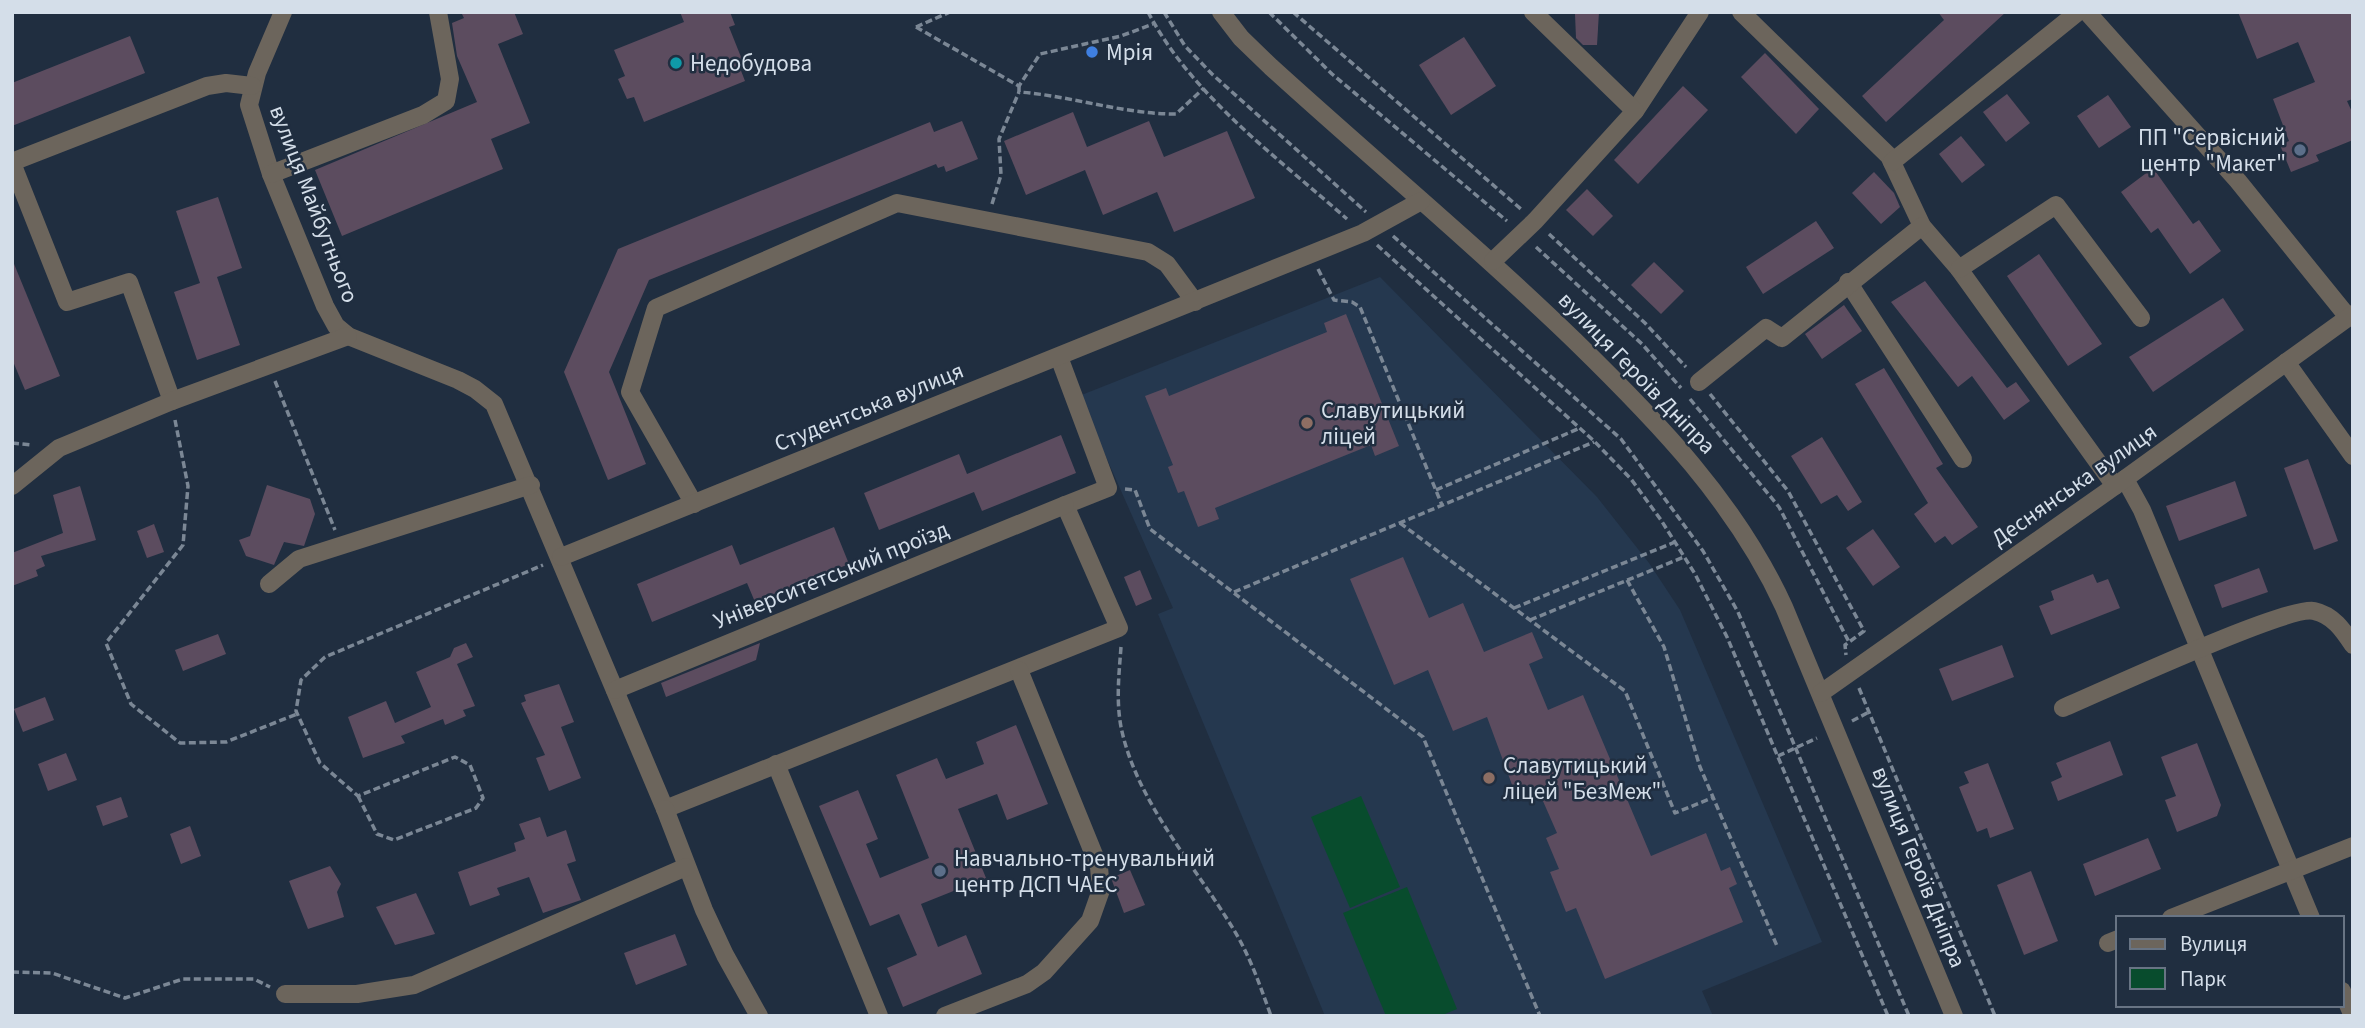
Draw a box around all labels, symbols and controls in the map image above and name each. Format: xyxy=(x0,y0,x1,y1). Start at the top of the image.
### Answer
place label: Мрiя xyxy=(1106,36,1153,69)
marker: Мрiя xyxy=(1084,44,1100,60)
place label: Недобудова xyxy=(690,47,812,80)
marker: Недобудова xyxy=(668,55,684,71)
street label: вулиця Майбутнього xyxy=(261,100,367,308)
place label: ПП "Сервісний центр "Макет" xyxy=(2138,121,2286,180)
marker: ПП "Сервісний центр "Макет" xyxy=(2292,142,2308,158)
street label: вулиця Героїв Дніпра xyxy=(1551,284,1723,462)
street label: Студентська вулиця xyxy=(769,354,969,460)
place label: Славутицький ліцей xyxy=(1321,394,1465,453)
marker: Славутицький ліцей xyxy=(1299,415,1315,431)
street label: Деснянська вулиця xyxy=(1984,415,2164,555)
street label: Університетський проїзд xyxy=(709,513,953,637)
place label: Славутицький ліцей "БезМеж" xyxy=(1503,749,1661,808)
street label: вулиця Героїв Дніпра xyxy=(1864,761,1974,973)
marker: Славутицький ліцей "БезМеж" xyxy=(1481,770,1497,786)
place label: Навчально-тренувальний центр ДСП ЧАЕС xyxy=(954,842,1215,901)
marker: Навчально-тренувальний центр ДСП ЧАЕС xyxy=(932,863,948,879)
legend xyxy=(2116,916,2344,1007)
text: Вулиця xyxy=(2180,929,2247,959)
text: Парк xyxy=(2180,964,2227,994)

